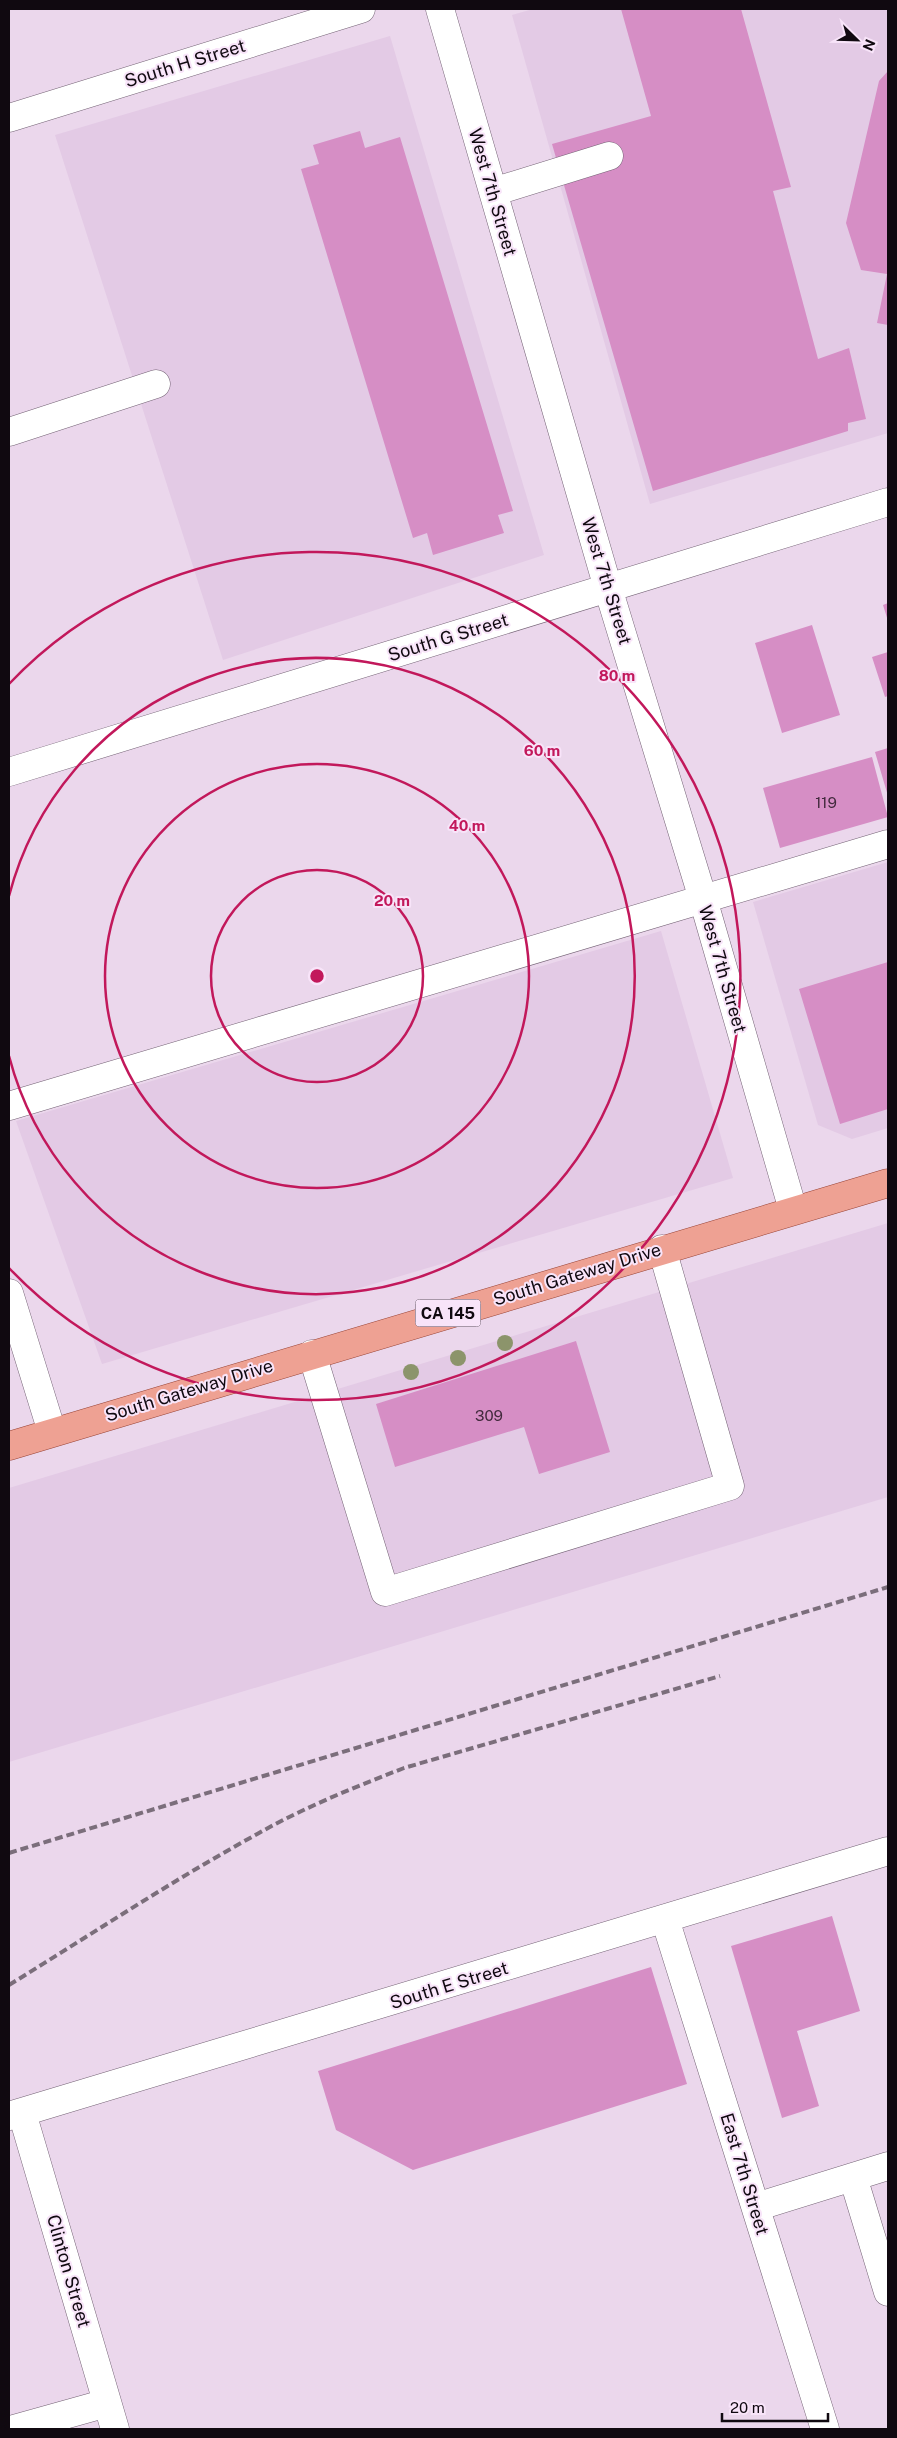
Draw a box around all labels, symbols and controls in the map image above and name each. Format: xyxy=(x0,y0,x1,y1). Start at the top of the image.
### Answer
north arrow xyxy=(832,15,882,65)
street label: South H Street xyxy=(122,35,248,91)
text: N xyxy=(859,37,878,53)
street label: West 7th Street xyxy=(465,126,521,258)
street label: West 7th Street xyxy=(578,515,636,647)
street label: South G Street xyxy=(385,609,511,665)
text: 80 m xyxy=(599,667,635,684)
text: 60 m xyxy=(524,742,560,759)
house number: 119 xyxy=(815,794,837,811)
text: 40 m xyxy=(449,817,485,834)
text: 20 m xyxy=(374,892,410,909)
street label: West 7th Street xyxy=(695,903,751,1035)
centre of rings xyxy=(308,967,326,985)
street label: South Gateway Drive xyxy=(490,1238,664,1310)
road number: CA 145 xyxy=(416,1300,480,1326)
street label: South Gateway Drive xyxy=(102,1354,276,1426)
house number: 309 xyxy=(475,1407,503,1424)
street label: South E Street xyxy=(387,1957,511,2013)
street label: East 7th Street xyxy=(716,2111,774,2237)
street label: Clinton Street xyxy=(43,2212,95,2330)
scale bar xyxy=(722,2390,828,2422)
text: 20 m xyxy=(730,2399,765,2416)

